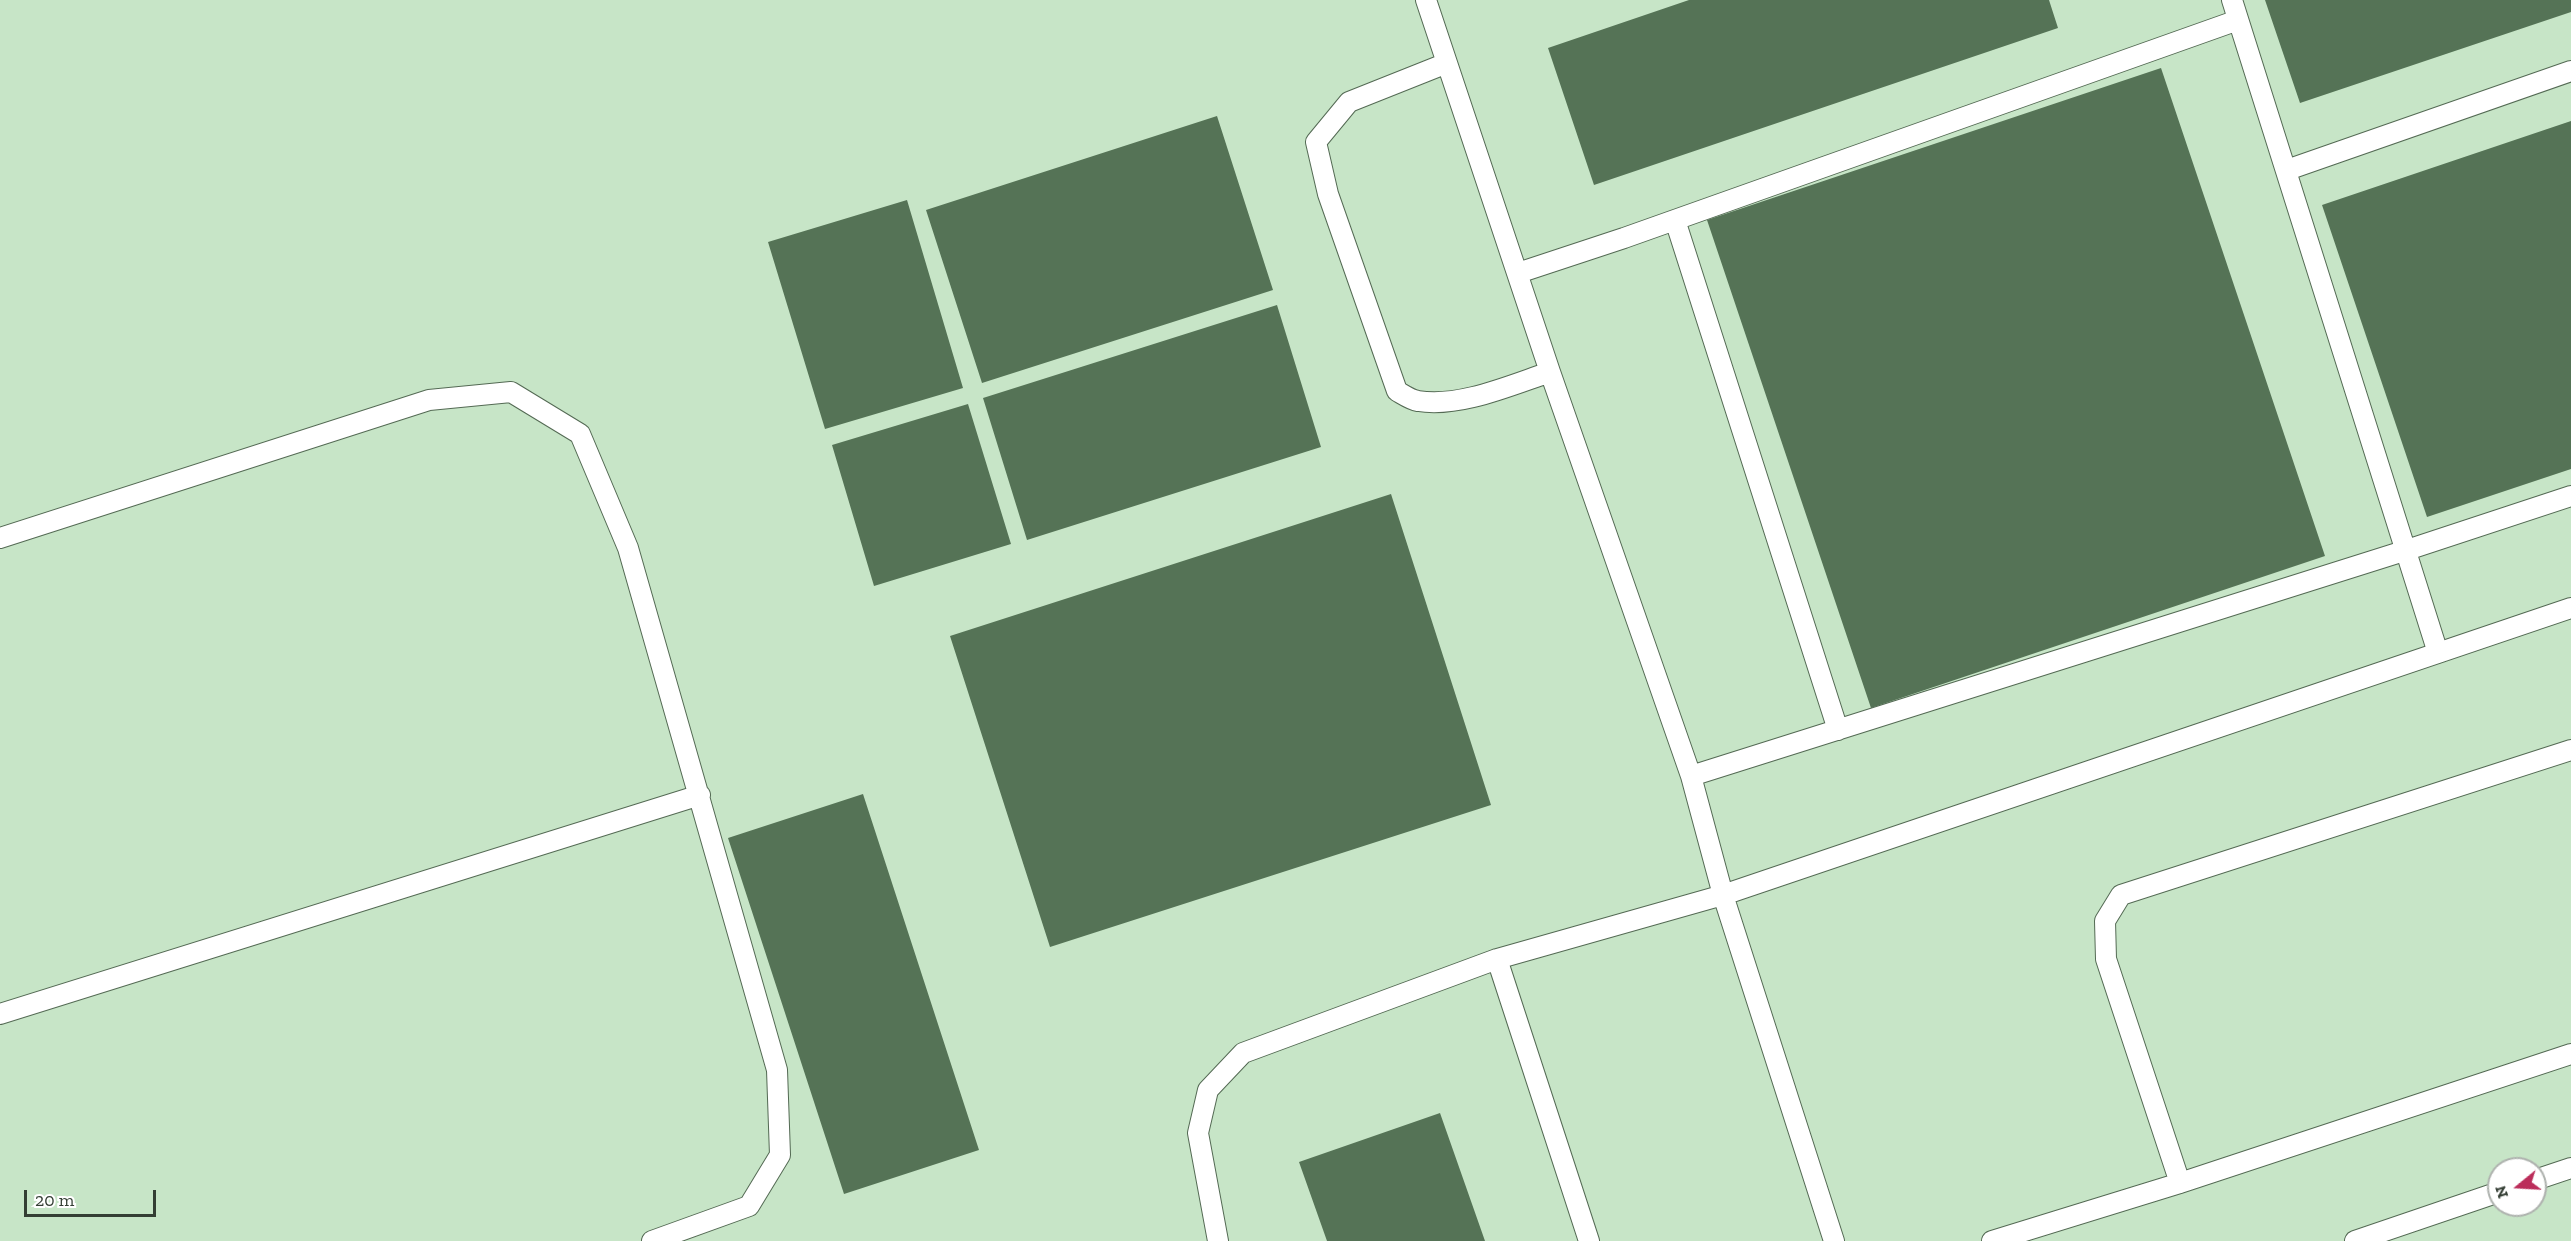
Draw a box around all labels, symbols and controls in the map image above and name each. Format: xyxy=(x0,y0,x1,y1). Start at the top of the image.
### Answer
north arrow xyxy=(2487,1157,2547,1217)
scale bar xyxy=(27,1178,159,1216)
text: N xyxy=(2490,1183,2512,1201)
text: 20 m xyxy=(35,1189,74,1211)

